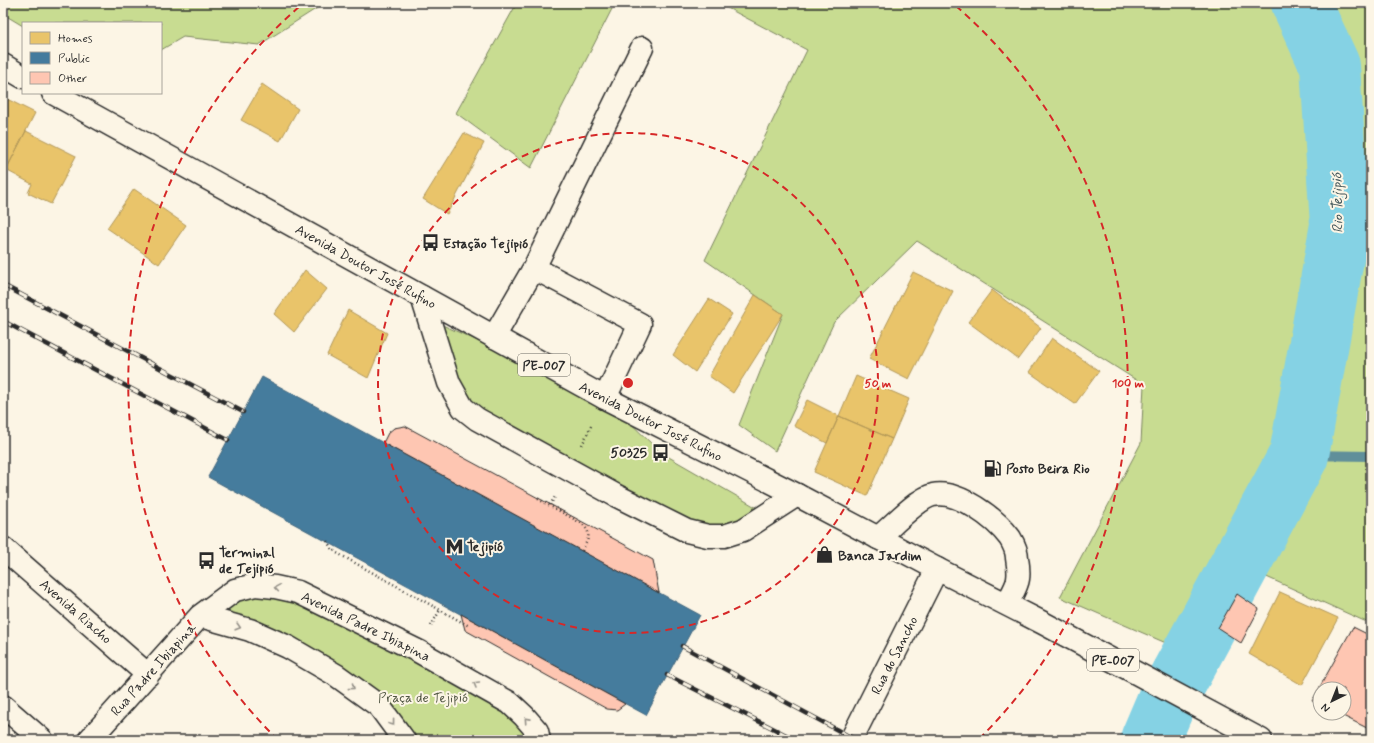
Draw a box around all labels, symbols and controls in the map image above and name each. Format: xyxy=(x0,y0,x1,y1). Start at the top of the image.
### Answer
legend xyxy=(22,22,162,94)
text: Homes xyxy=(58,31,93,47)
text: Public xyxy=(58,51,90,67)
text: Other xyxy=(58,71,87,87)
water label: Rio Tejipió xyxy=(1327,171,1349,233)
street label: Avenida Doutor José Rufino xyxy=(292,221,439,313)
bus stop icon: Estação Tejipió xyxy=(420,233,440,253)
place label: Estação Tejipió xyxy=(443,235,528,254)
road number: PE-007 xyxy=(518,354,570,376)
centre of rings xyxy=(621,376,635,390)
text: 50 m xyxy=(865,376,892,392)
text: 100 m xyxy=(1112,376,1145,392)
street label: Avenida Doutor José Rufino xyxy=(576,378,725,466)
bus stop icon: 50325 xyxy=(650,442,670,462)
place label: 50325 xyxy=(611,444,648,462)
fuel station icon: Posto Beira Rio xyxy=(983,458,1003,478)
place label: Posto Beira Rio xyxy=(1006,460,1090,478)
metro station icon: Tejipió xyxy=(444,536,464,556)
place label: Tejipió xyxy=(467,538,503,557)
place label: Terminal de Tejipió xyxy=(219,544,275,579)
shop icon: Banca Jardim xyxy=(815,545,835,565)
place label: Banca Jardim xyxy=(838,547,922,565)
bus stop icon: Terminal de Tejipió xyxy=(196,550,216,570)
street label: Avenida Riacho xyxy=(35,575,115,648)
one-way arrow xyxy=(274,584,280,593)
street label: Avenida Padre Ibiapina xyxy=(298,588,433,666)
street label: Rua do Sancho xyxy=(867,613,922,698)
street label: Rua Padre Ibiapina xyxy=(107,619,201,720)
one-way arrow xyxy=(234,622,241,631)
road number: PE-007 xyxy=(1087,649,1139,671)
one-way arrow xyxy=(473,681,480,688)
north arrow xyxy=(1312,681,1352,721)
one-way arrow xyxy=(348,682,355,689)
park label: Praça de Tejipió xyxy=(378,689,468,707)
text: N xyxy=(1318,700,1333,715)
one-way arrow xyxy=(525,717,532,724)
one-way arrow xyxy=(387,718,394,725)

